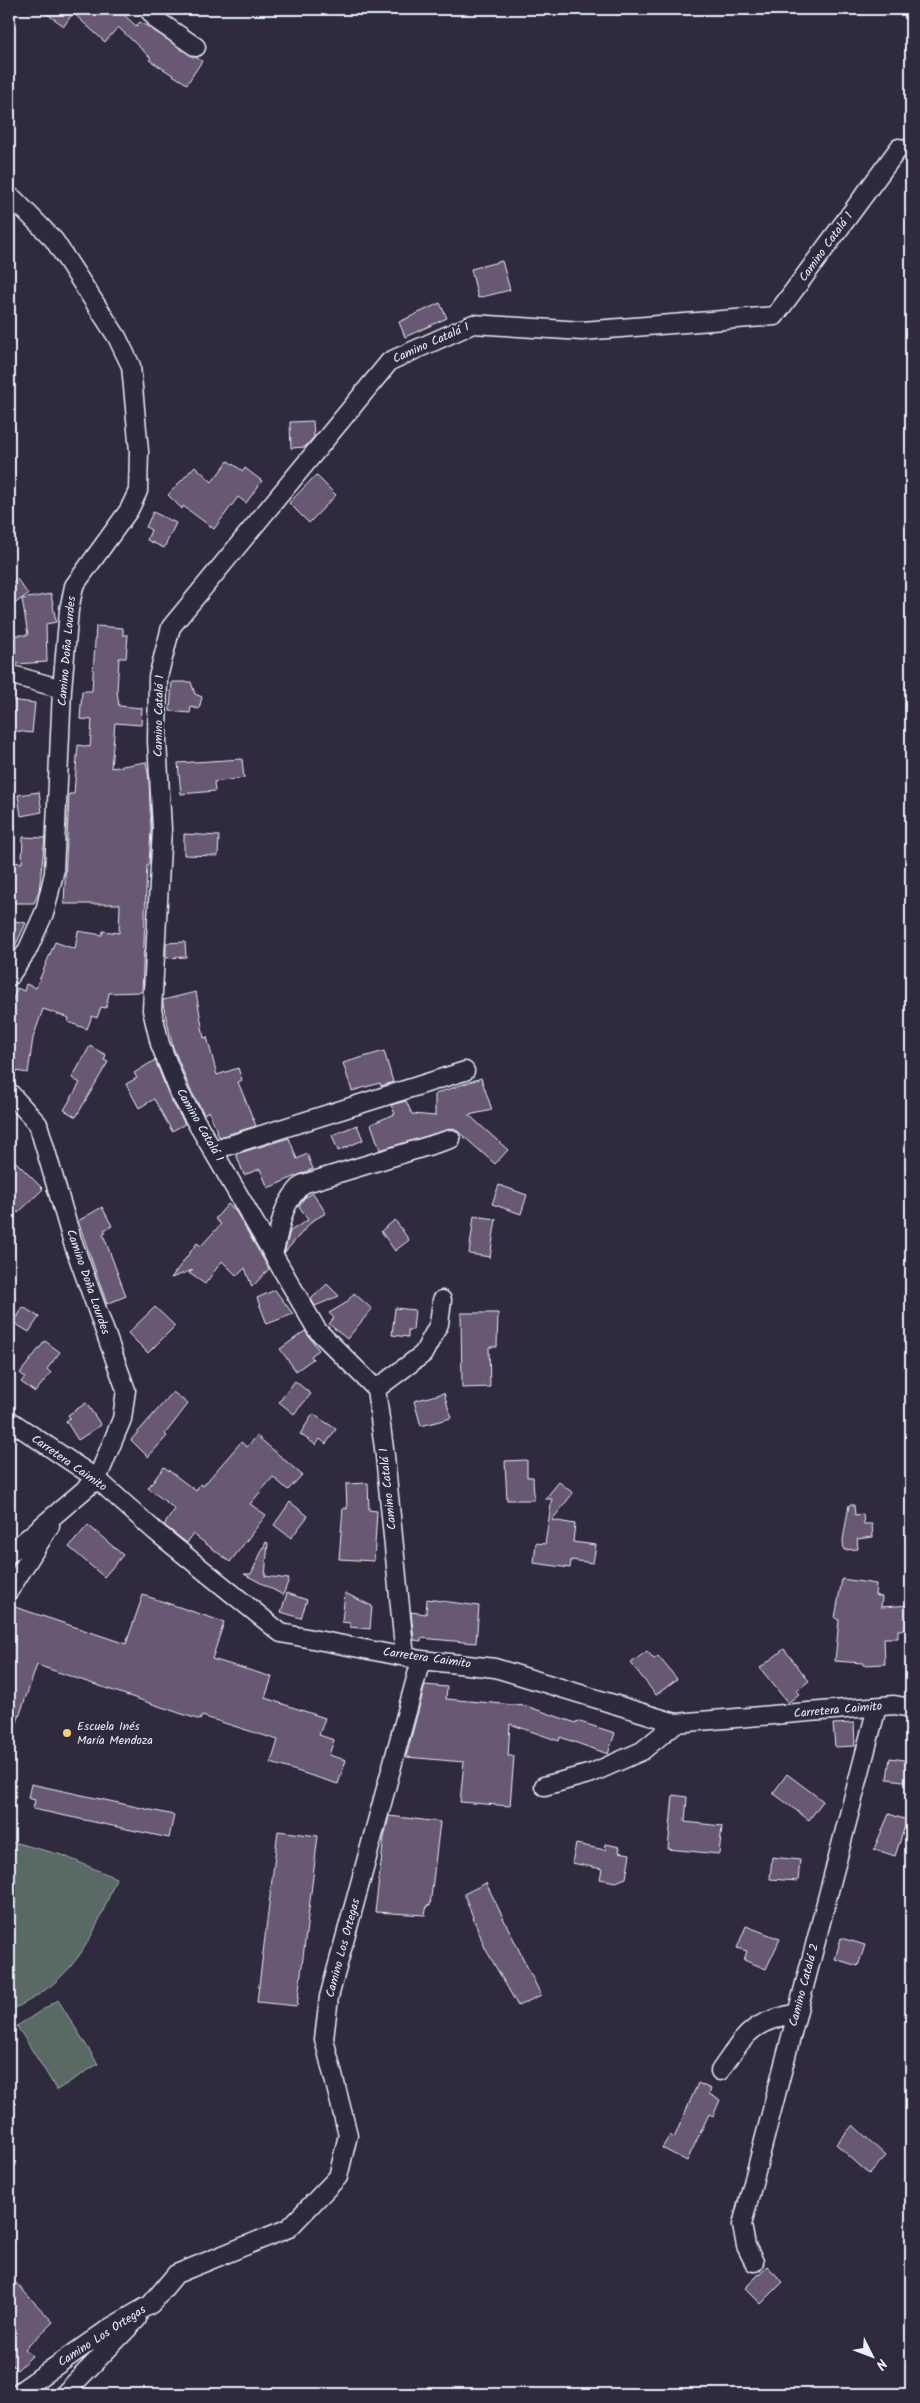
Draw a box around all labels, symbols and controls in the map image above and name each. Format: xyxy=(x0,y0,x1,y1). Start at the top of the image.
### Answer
street label: Camino Catalá 1 xyxy=(794,208,858,286)
street label: Camino Catalá 1 xyxy=(390,318,473,368)
street label: Camino Doña Lourdes xyxy=(53,595,81,707)
street label: Camino Catalá 1 xyxy=(149,675,169,757)
street label: Camino Catalá 1 xyxy=(171,1085,229,1166)
street label: Camino Doña Lourdes xyxy=(61,1227,115,1337)
street label: Carretera Caimito xyxy=(27,1430,111,1496)
street label: Camino Catalá 1 xyxy=(374,1447,402,1531)
street label: Carretera Caimito xyxy=(382,1642,472,1674)
street label: Carretera Caimito xyxy=(793,1697,883,1723)
place label: Escuela Inés María Mendoza xyxy=(77,1717,153,1750)
marker: Escuela Inés María Mendoza xyxy=(61,1727,73,1739)
street label: Camino Los Ortegas xyxy=(321,1896,365,2000)
street label: Camino Catalá 2 xyxy=(784,1941,824,2029)
street label: Camino Los Ortegas xyxy=(54,2300,150,2372)
north arrow xyxy=(848,2330,898,2380)
text: N xyxy=(870,2353,892,2375)

